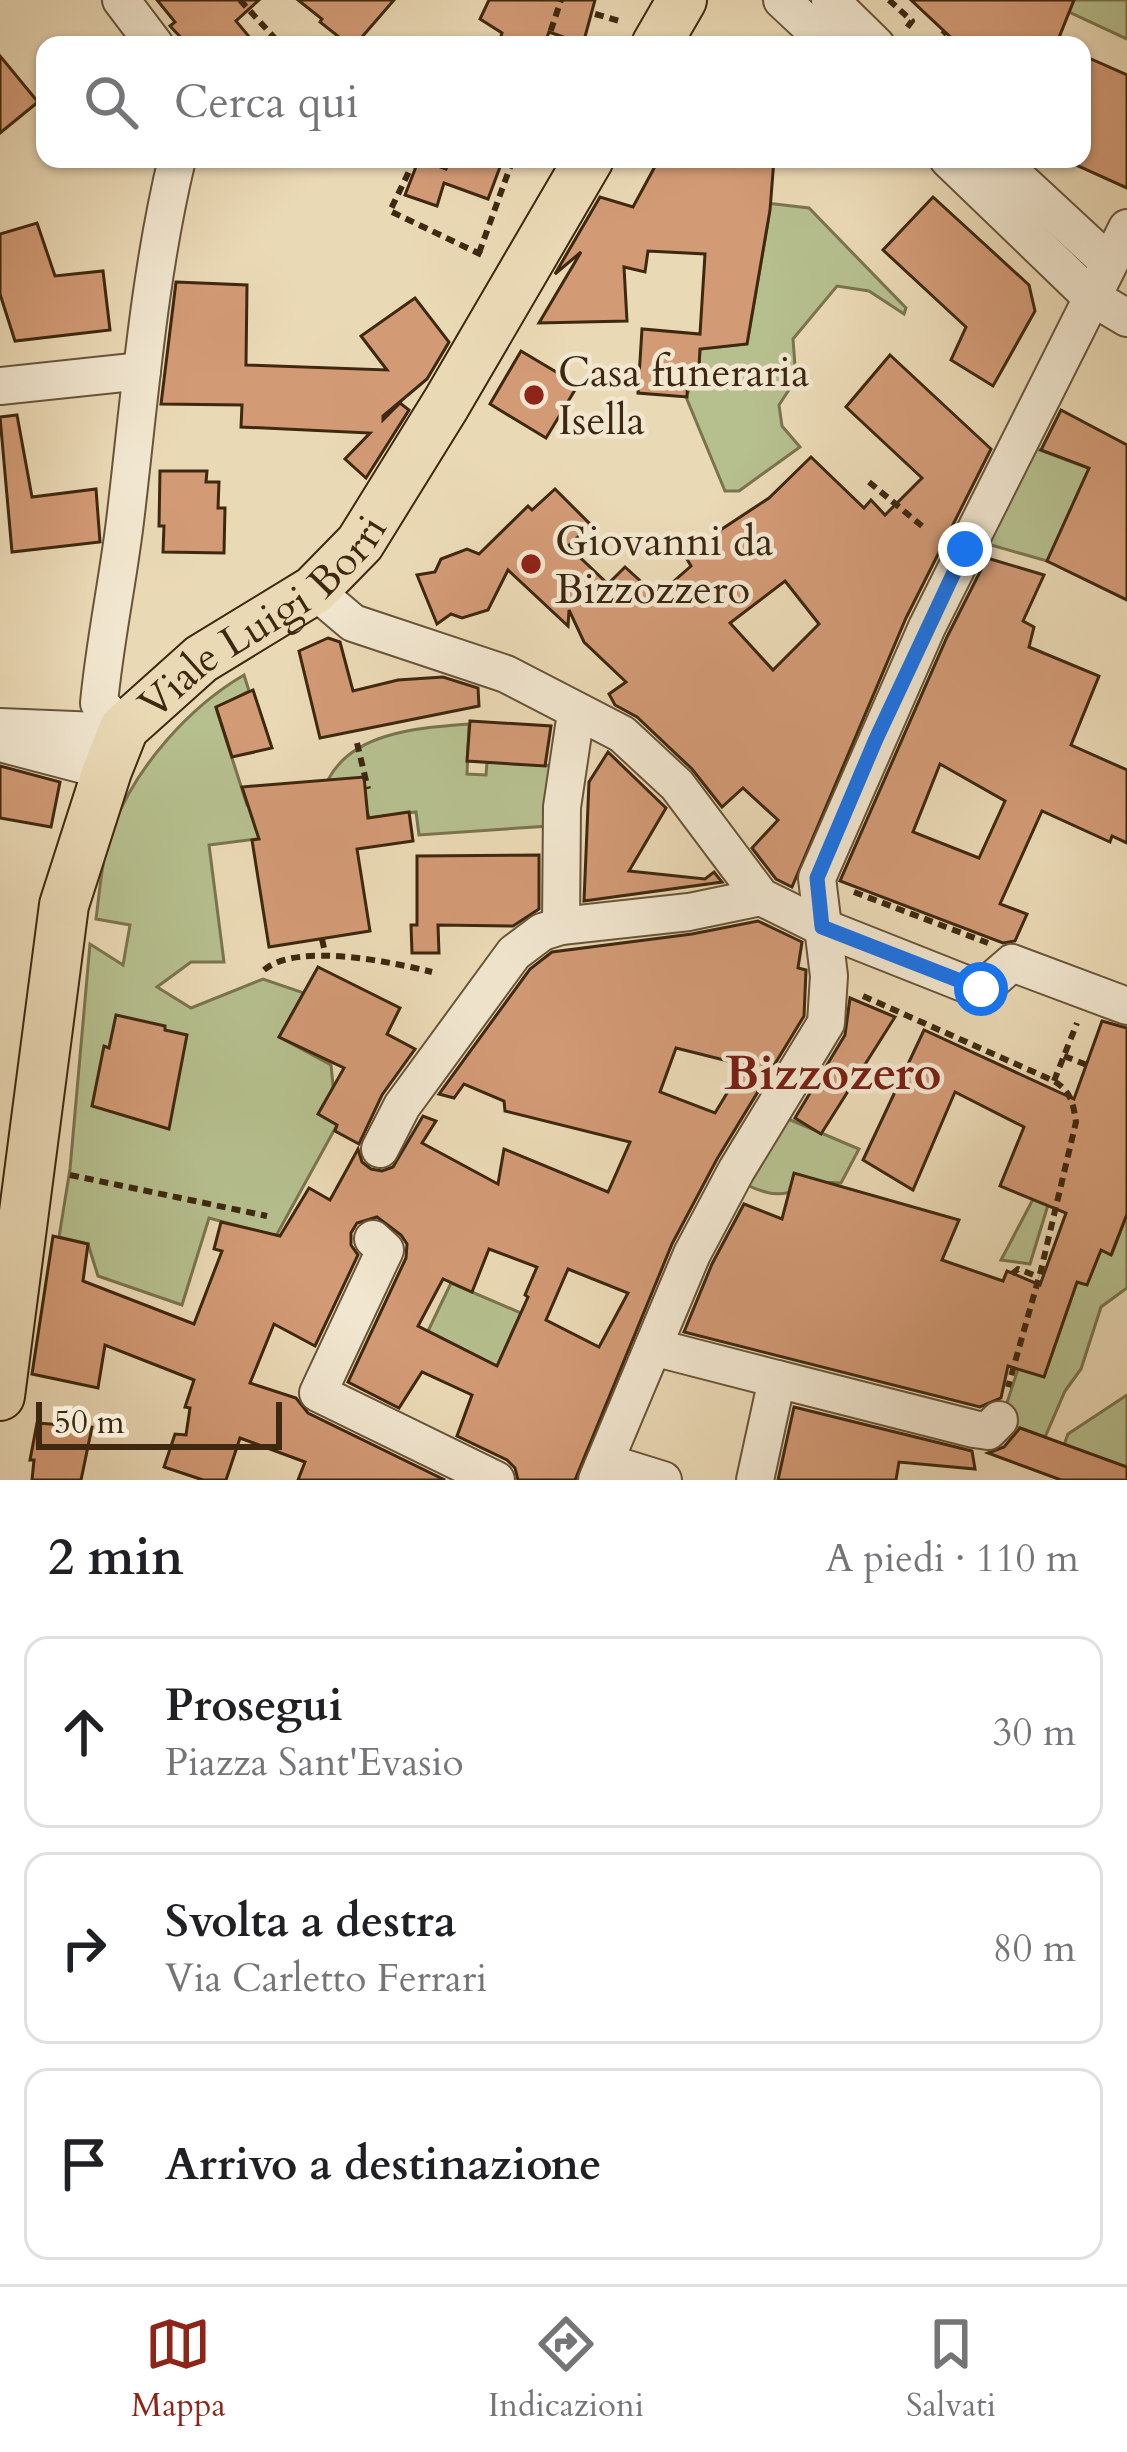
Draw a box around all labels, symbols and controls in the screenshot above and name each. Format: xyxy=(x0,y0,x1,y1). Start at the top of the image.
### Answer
search box xyxy=(36,36,1091,168)
icon: search xyxy=(78,69,144,135)
text: Cerca qui xyxy=(174,72,359,133)
place label: Casa funeraria Isella xyxy=(558,344,809,449)
marker: Casa funeraria Isella xyxy=(521,382,547,408)
street label: Viale Luigi Borri xyxy=(127,504,401,732)
place label: Giovanni da Bizzozzero xyxy=(555,513,774,618)
route end xyxy=(938,522,992,576)
marker: Giovanni da Bizzozzero xyxy=(518,551,544,577)
route start xyxy=(954,962,1008,1016)
district label: Bizzozero xyxy=(724,1041,942,1106)
scale bar xyxy=(36,1396,282,1449)
text: 50 m xyxy=(54,1400,125,1445)
text: 2 min xyxy=(48,1523,184,1593)
text: A piedi · 110 m xyxy=(825,1532,1079,1585)
text: Prosegui xyxy=(165,1675,343,1736)
icon: ahead xyxy=(51,1699,117,1765)
text: 30 m xyxy=(993,1706,1076,1759)
text: Piazza Sant'Evasio xyxy=(165,1736,464,1789)
text: Svolta a destra xyxy=(165,1891,456,1952)
icon: right xyxy=(51,1915,117,1981)
text: 80 m xyxy=(993,1922,1076,1975)
text: Via Carletto Ferrari xyxy=(165,1952,487,2005)
icon: arrive xyxy=(51,2131,117,2197)
text: Arrivo a destinazione xyxy=(165,2134,602,2195)
tab: Mappa xyxy=(131,2311,226,2428)
tab: Indicazioni xyxy=(488,2311,644,2428)
tab: Salvati xyxy=(906,2311,996,2428)

